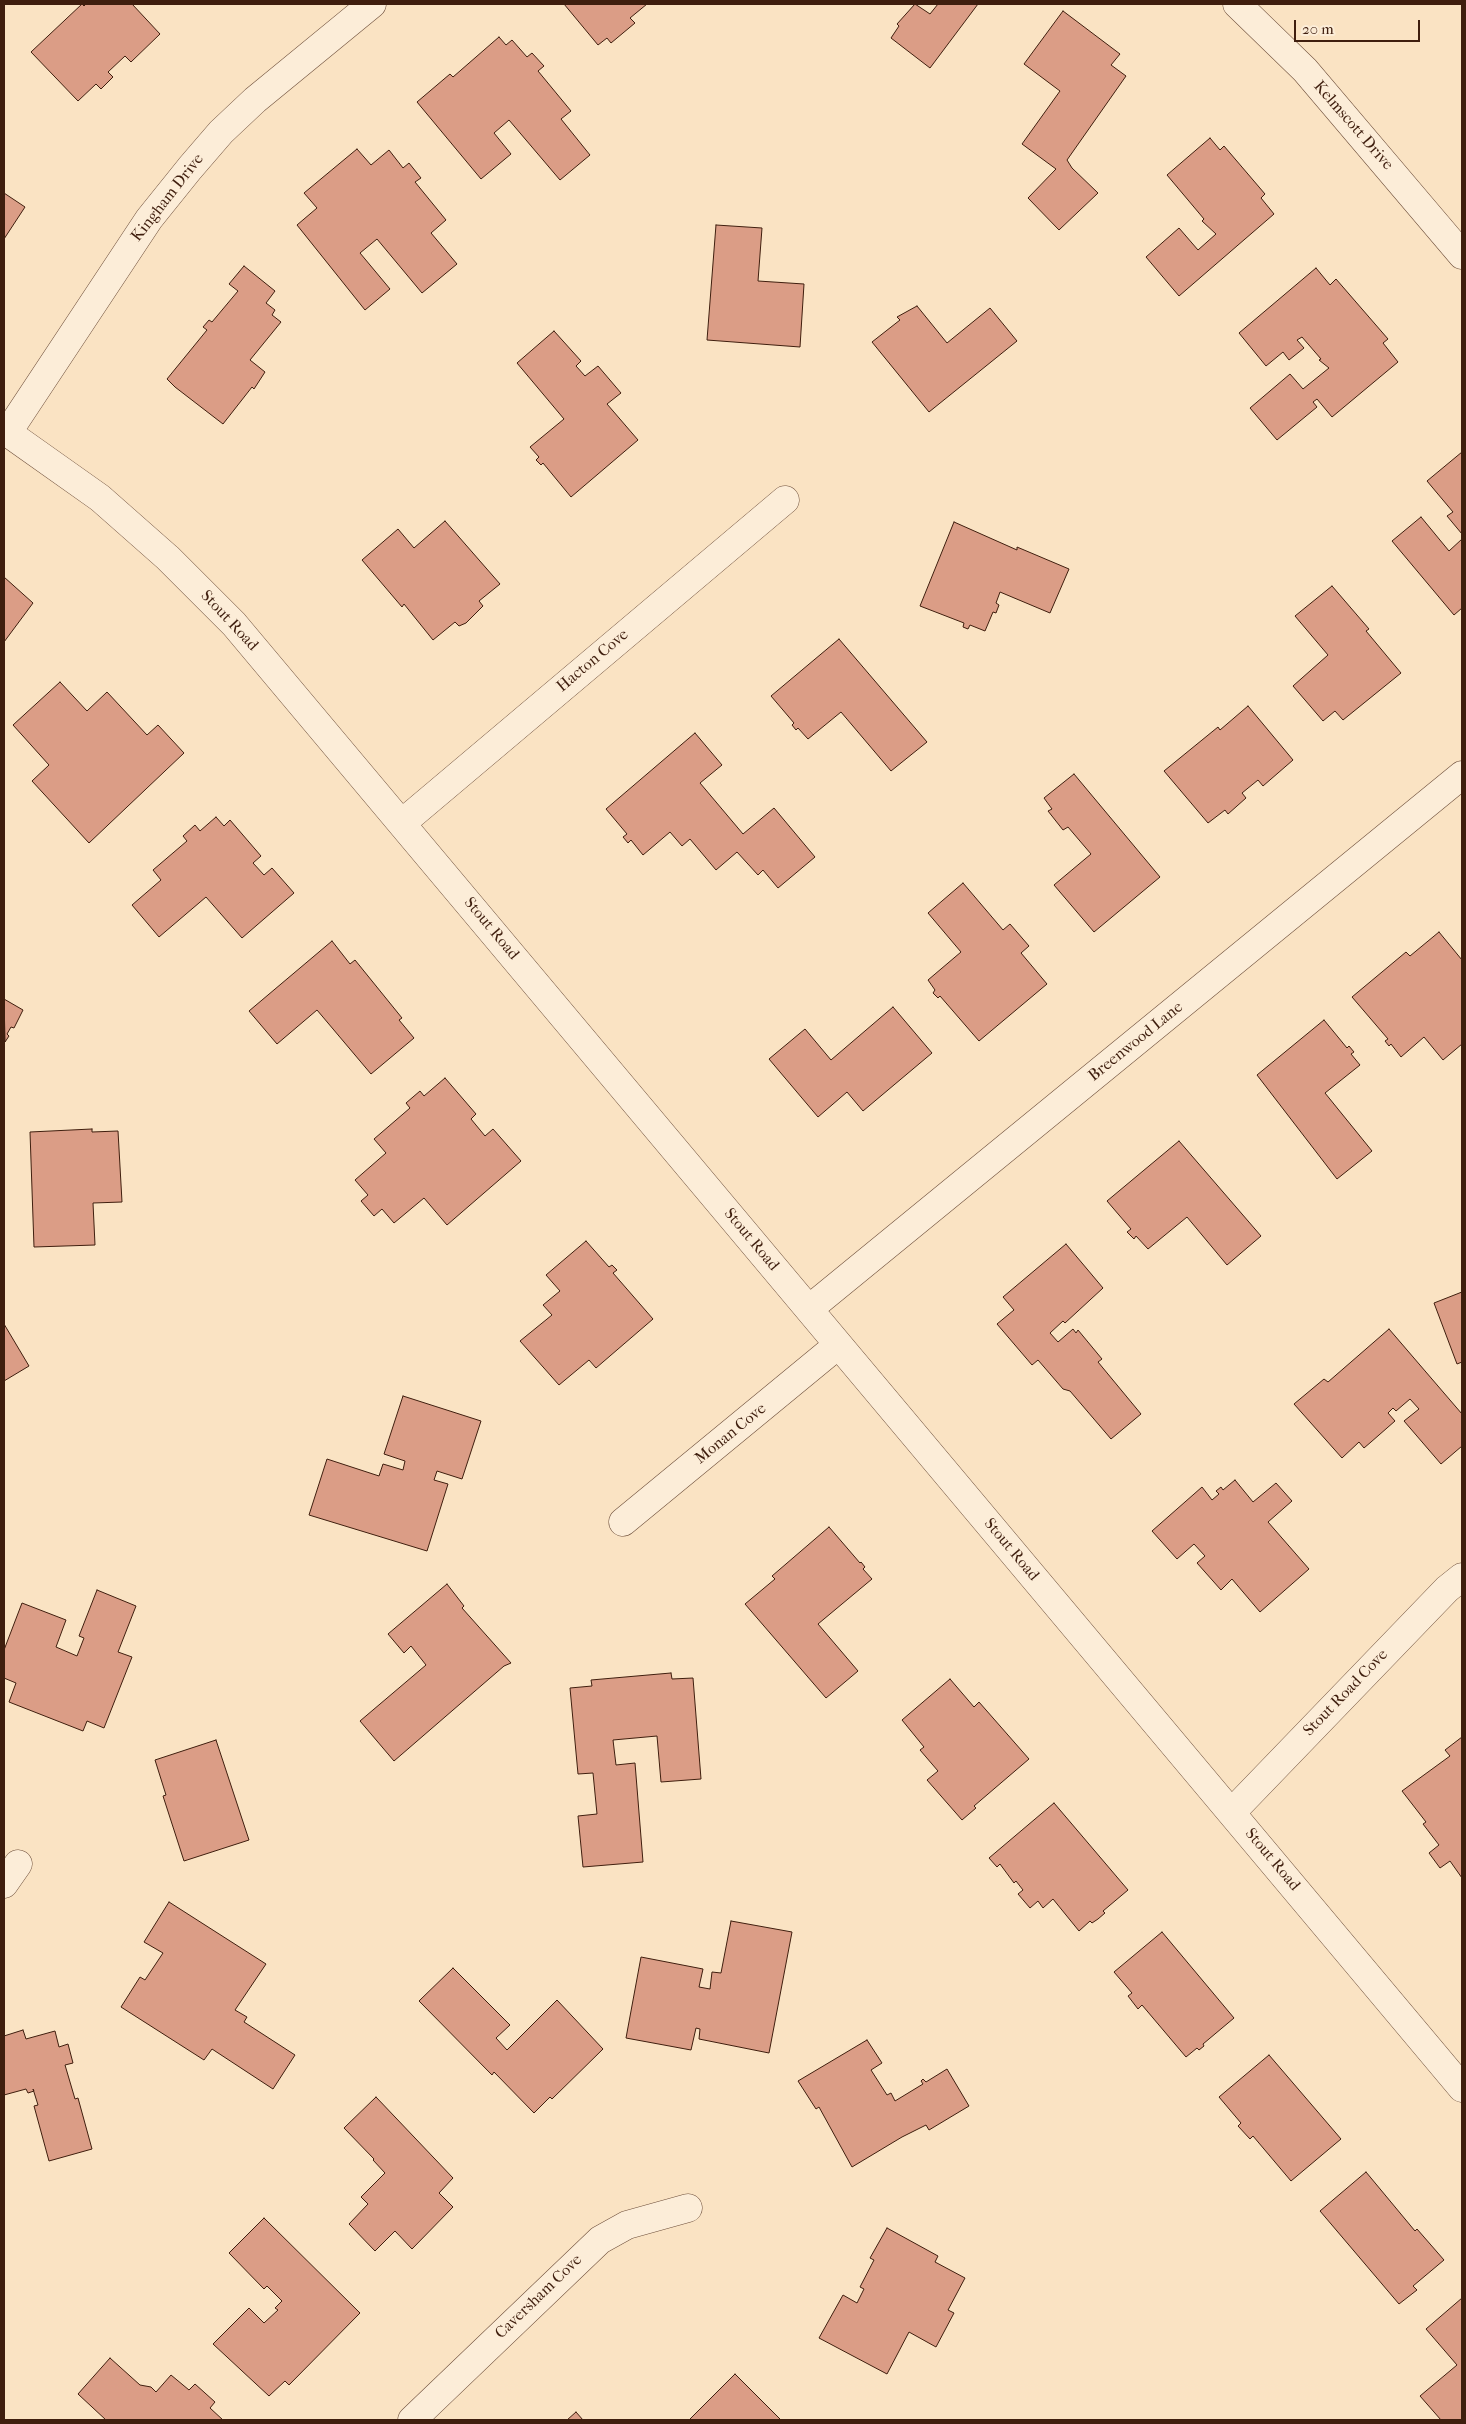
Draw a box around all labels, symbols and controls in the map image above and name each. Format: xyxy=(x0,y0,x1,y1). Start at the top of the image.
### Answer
scale bar xyxy=(1296,10,1422,42)
text: 20 m xyxy=(1302,20,1334,38)
street label: Kelmscott Drive xyxy=(1309,77,1397,175)
street label: Kingham Drive xyxy=(128,150,208,246)
street label: Stout Road xyxy=(196,587,262,655)
street label: Hacton Cove xyxy=(553,625,633,697)
street label: Stout Road xyxy=(459,894,523,964)
street label: Breenwood Lane xyxy=(1085,998,1187,1086)
street label: Stout Road xyxy=(719,1205,783,1275)
street label: Monan Cove xyxy=(692,1399,770,1469)
street label: Stout Road xyxy=(979,1515,1043,1585)
street label: Stout Road Cove xyxy=(1300,1646,1392,1740)
street label: Stout Road xyxy=(1240,1825,1304,1895)
street label: Caversham Cove xyxy=(492,2251,586,2343)

